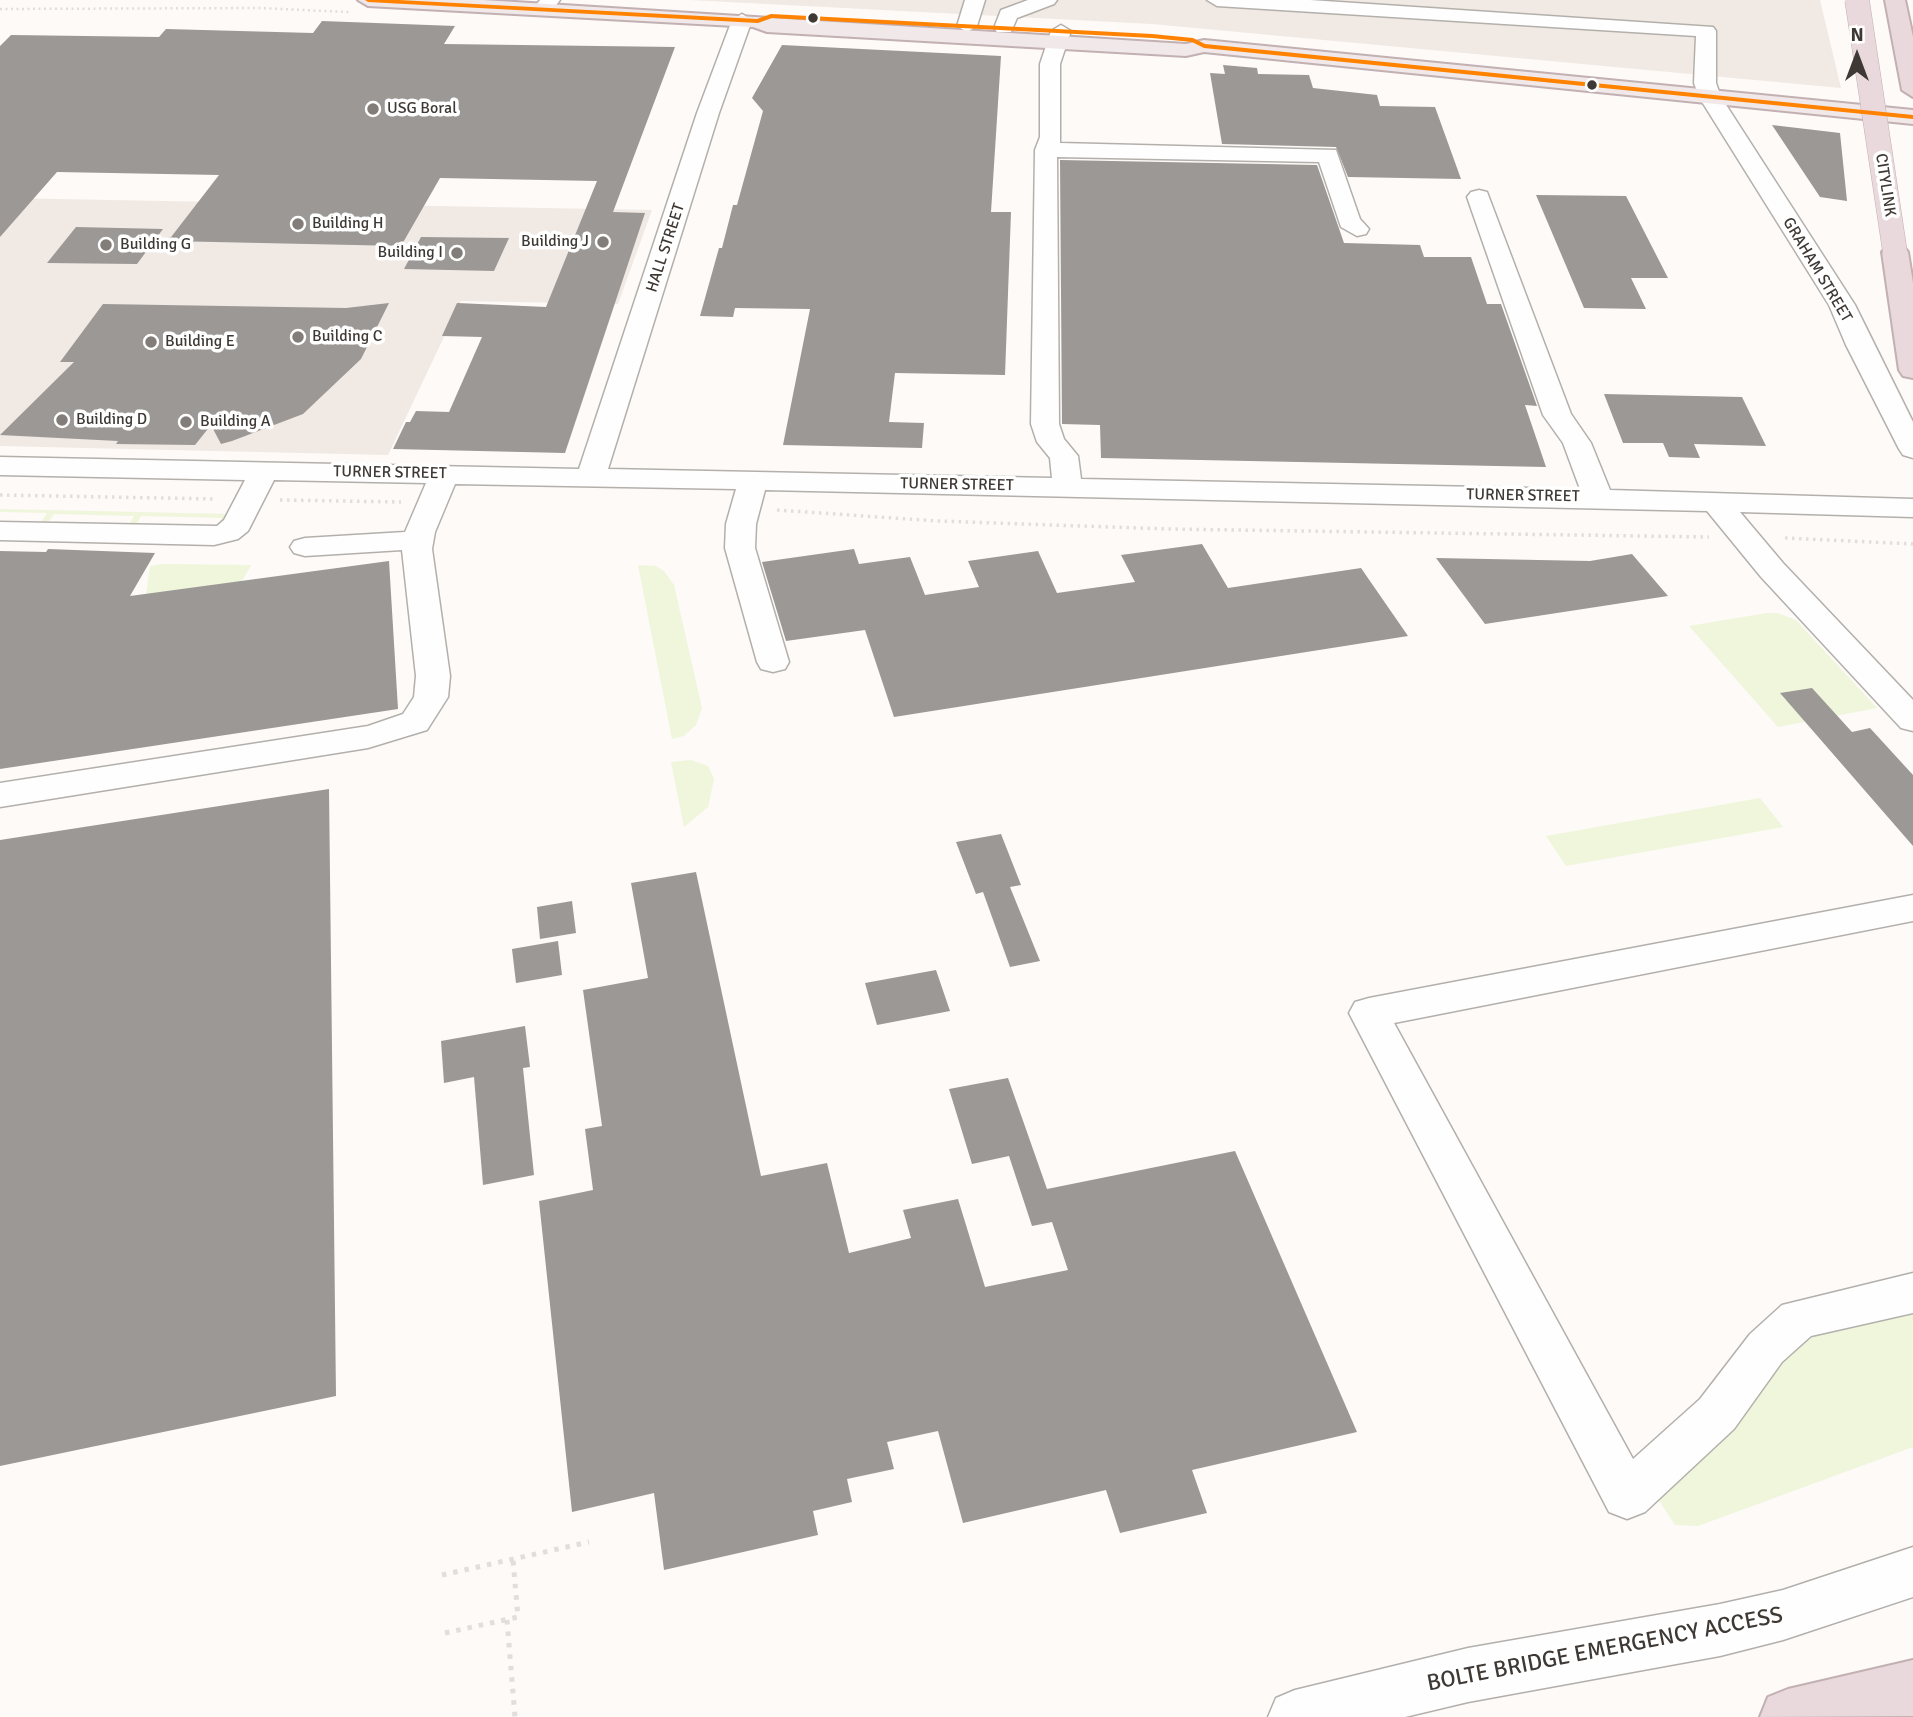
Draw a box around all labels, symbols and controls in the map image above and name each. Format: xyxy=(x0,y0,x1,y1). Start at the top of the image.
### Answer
unlabelled marker xyxy=(806,11,820,25)
north arrow xyxy=(1822,21,1892,91)
text: N xyxy=(1850,23,1864,47)
unlabelled marker xyxy=(1585,78,1599,92)
place label: USG Boral xyxy=(387,99,457,119)
marker: USG Boral xyxy=(365,101,381,117)
street label: CITYLINK xyxy=(1871,152,1899,218)
street label: HALL STREET xyxy=(643,201,689,295)
place label: Building H xyxy=(312,214,384,234)
street label: GRAHAM STREET xyxy=(1778,214,1856,326)
marker: Building H xyxy=(290,216,306,232)
place label: Building J xyxy=(521,232,589,252)
marker: Building J xyxy=(595,234,611,250)
place label: Building G xyxy=(120,235,191,255)
marker: Building G xyxy=(98,237,114,253)
place label: Building I xyxy=(378,243,443,263)
marker: Building I xyxy=(449,245,465,261)
place label: Building C xyxy=(312,327,382,347)
marker: Building C xyxy=(290,329,306,345)
place label: Building E xyxy=(165,332,235,352)
marker: Building E xyxy=(143,334,159,350)
place label: Building D xyxy=(76,410,147,430)
marker: Building D xyxy=(54,412,70,428)
place label: Building A xyxy=(200,412,271,432)
marker: Building A xyxy=(178,414,194,430)
street label: TURNER STREET xyxy=(333,462,447,484)
street label: TURNER STREET xyxy=(900,474,1014,496)
street label: TURNER STREET xyxy=(1466,485,1580,507)
street label: BOLTE BRIDGE EMERGENCY ACCESS xyxy=(1425,1602,1785,1698)

